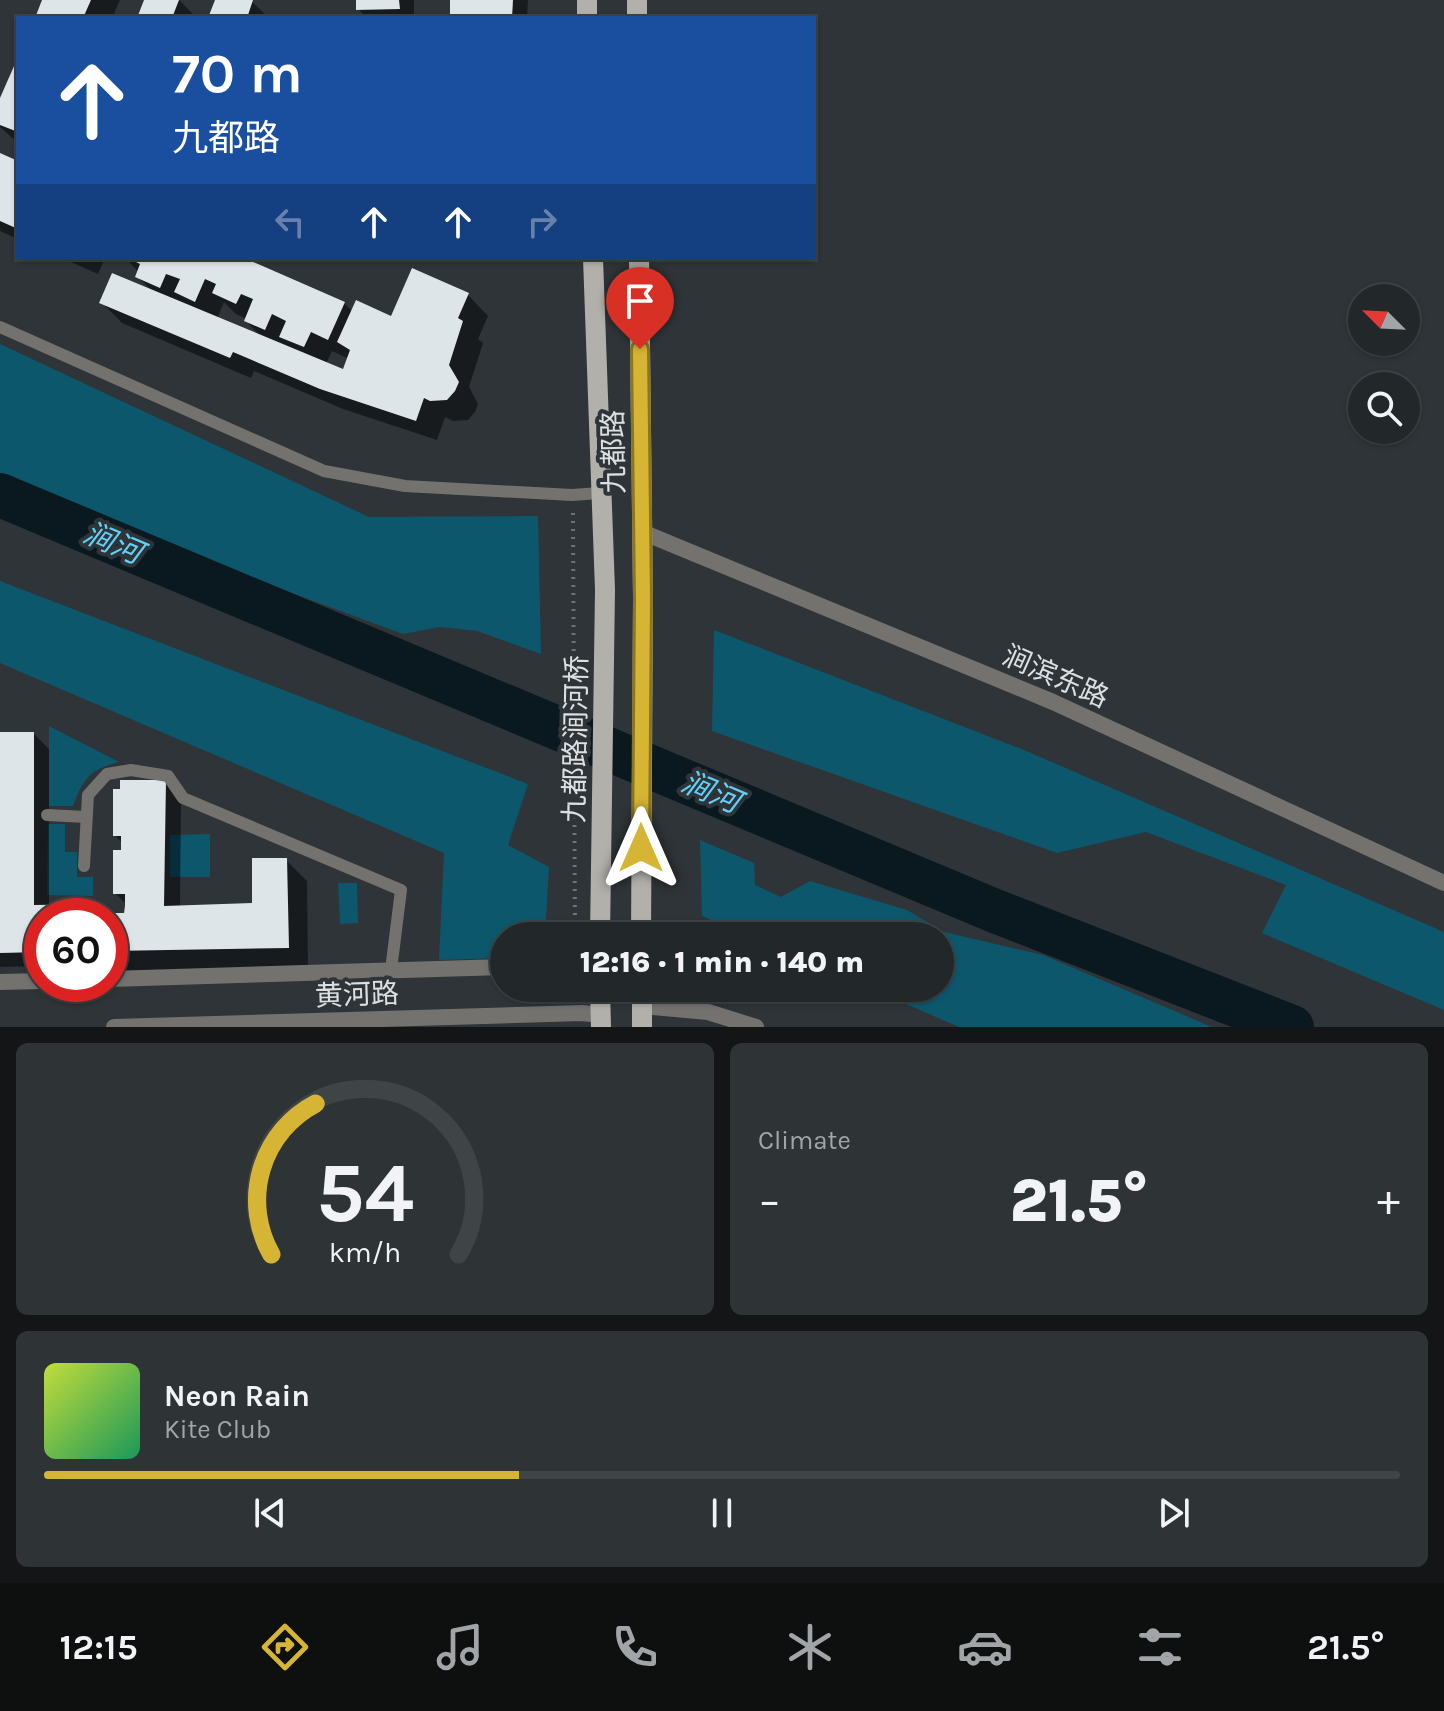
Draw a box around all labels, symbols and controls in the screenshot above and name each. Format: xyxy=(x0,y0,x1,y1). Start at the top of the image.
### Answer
text: 70 m xyxy=(172,41,303,106)
icon: ahead xyxy=(40,48,144,152)
text: 九都路 xyxy=(172,117,280,159)
icon: left xyxy=(268,200,312,244)
icon: ahead xyxy=(352,200,396,244)
icon: ahead xyxy=(436,200,480,244)
icon: right xyxy=(520,200,564,244)
pin xyxy=(606,267,674,349)
icon: arrive xyxy=(618,279,662,323)
north arrow xyxy=(1348,284,1420,356)
map controls xyxy=(1348,284,1420,444)
button: search xyxy=(1348,372,1420,444)
street label: 九都路 xyxy=(596,410,631,494)
water label: 涧河 xyxy=(78,515,152,573)
street label: 涧滨东路 xyxy=(998,639,1114,714)
street label: 九都路涧河桥 xyxy=(558,655,593,823)
water label: 涧河 xyxy=(676,764,750,822)
position arrow xyxy=(599,806,683,890)
speed limit sign: 60 xyxy=(24,898,128,1002)
text: 12:16 · 1 min · 140 m xyxy=(580,944,864,980)
street label: 黄河路 xyxy=(314,977,400,1012)
text: Climate xyxy=(758,1125,851,1156)
text: 54 xyxy=(316,1145,414,1242)
text: 21.5° xyxy=(1010,1166,1148,1236)
text: − xyxy=(758,1175,781,1226)
text: + xyxy=(1377,1175,1400,1226)
text: km/h xyxy=(329,1236,401,1269)
text: Neon Rain xyxy=(164,1378,310,1414)
text: Kite Club xyxy=(164,1414,271,1445)
icon: previous xyxy=(248,1491,292,1535)
icon: pause xyxy=(700,1491,744,1535)
icon: next xyxy=(1152,1491,1196,1535)
icon: directions xyxy=(257,1619,313,1675)
icon: music xyxy=(432,1619,488,1675)
icon: phone xyxy=(607,1619,663,1675)
icon: climate xyxy=(782,1619,838,1675)
icon: car xyxy=(957,1619,1013,1675)
icon: filters xyxy=(1132,1619,1188,1675)
text: 12:15 xyxy=(60,1626,138,1668)
text: 21.5° xyxy=(1307,1626,1384,1668)

